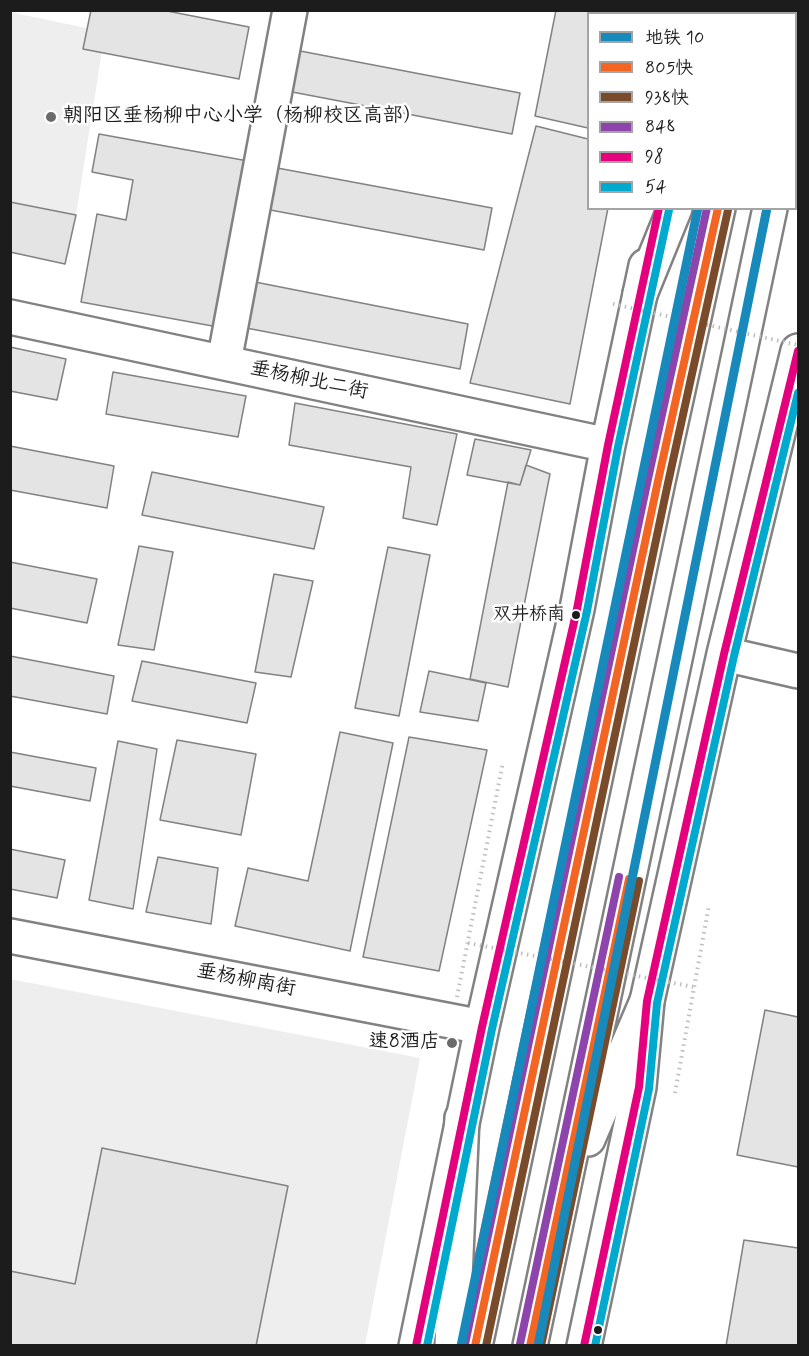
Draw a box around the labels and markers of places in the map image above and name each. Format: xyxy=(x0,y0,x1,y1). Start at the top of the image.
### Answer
place label: 朝阳区垂杨柳中心小学（杨柳校区高部） xyxy=(63,105,423,129)
marker: 朝阳区垂杨柳中心小学（杨柳校区高部） xyxy=(44,110,58,124)
place label: 双井桥南 xyxy=(493,604,565,626)
marker: 双井桥南 xyxy=(570,609,582,621)
place label: 速8酒店 xyxy=(369,1031,440,1055)
marker: 速8酒店 xyxy=(445,1036,459,1050)
unlabelled marker xyxy=(592,1324,604,1336)

